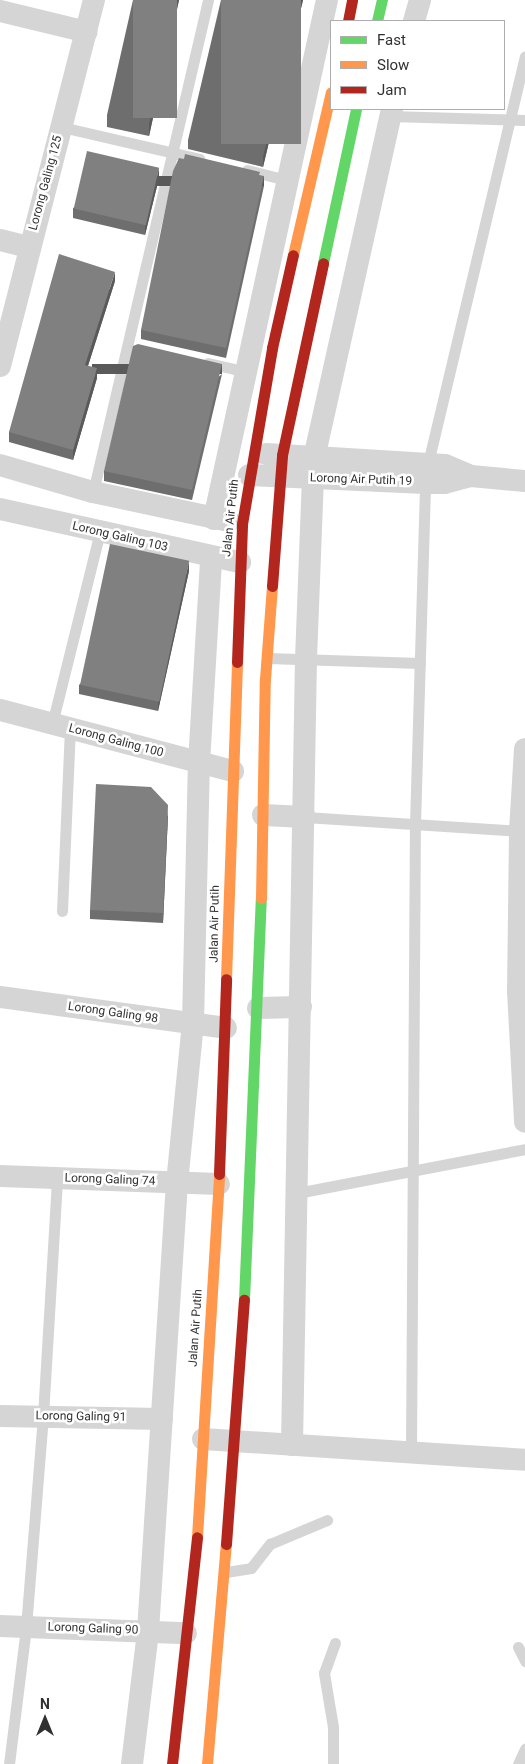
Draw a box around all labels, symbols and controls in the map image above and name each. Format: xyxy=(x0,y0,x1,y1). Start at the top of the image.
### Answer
legend xyxy=(330,20,505,110)
text: Fast xyxy=(377,31,406,49)
text: Slow xyxy=(377,56,409,74)
text: Jam xyxy=(377,81,407,99)
street label: Lorong Galing 125 xyxy=(26,134,66,232)
street label: Lorong Air Putih 19 xyxy=(310,471,412,489)
street label: Jalan Air Putih xyxy=(220,479,242,557)
street label: Lorong Galing 103 xyxy=(71,519,169,555)
street label: Lorong Galing 100 xyxy=(67,721,165,761)
street label: Jalan Air Putih xyxy=(207,885,223,963)
street label: Lorong Galing 98 xyxy=(67,1000,159,1026)
street label: Lorong Galing 74 xyxy=(64,1171,156,1189)
street label: Jalan Air Putih xyxy=(186,1289,206,1367)
street label: Lorong Galing 91 xyxy=(35,1409,127,1425)
street label: Lorong Galing 90 xyxy=(47,1620,139,1638)
north arrow xyxy=(20,1694,70,1744)
text: N xyxy=(40,1696,50,1712)

